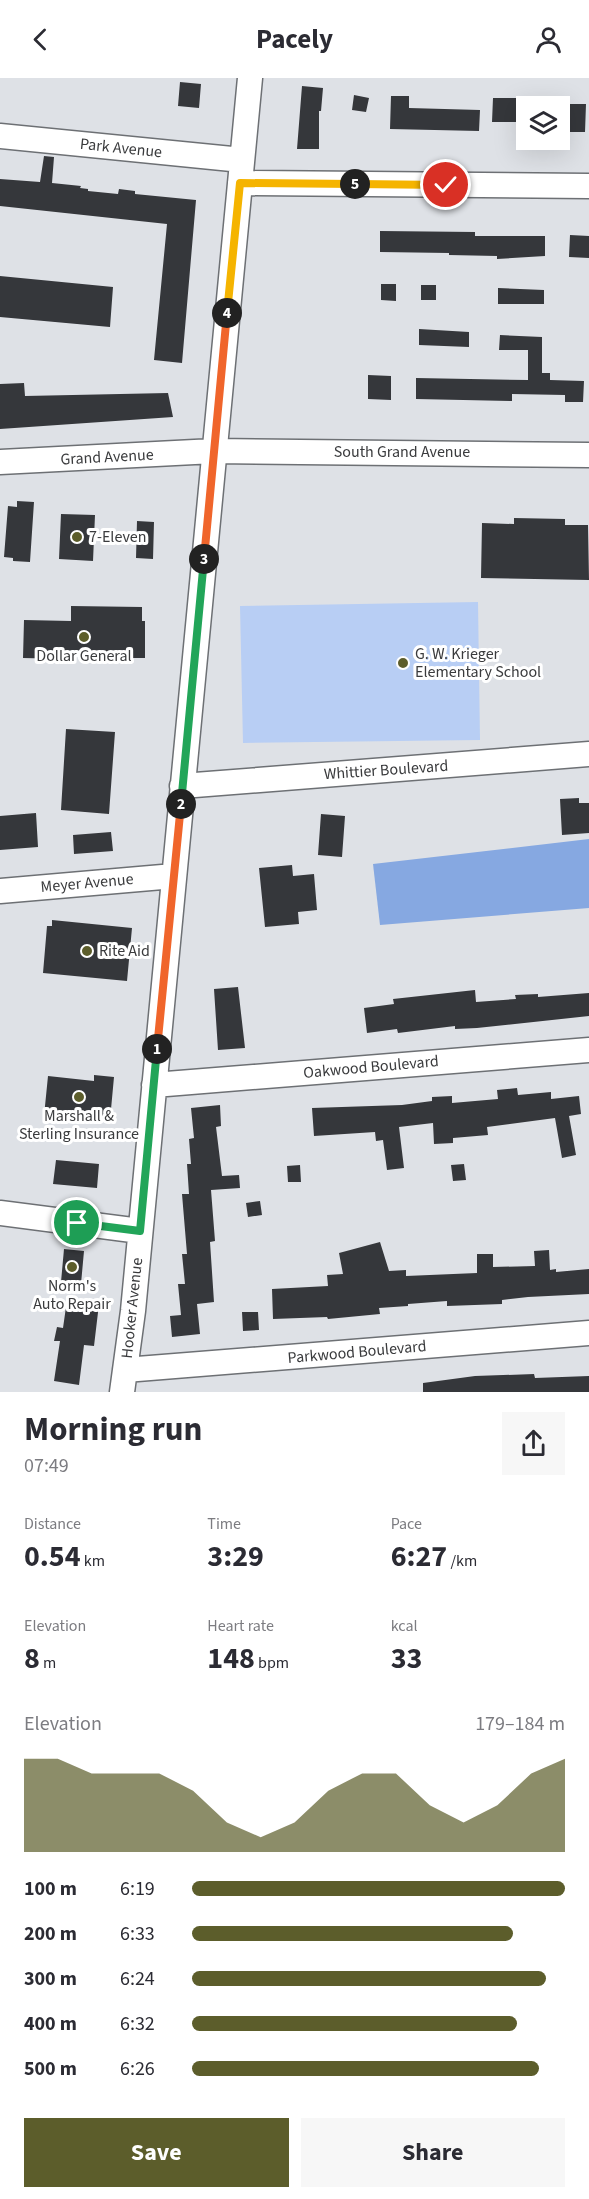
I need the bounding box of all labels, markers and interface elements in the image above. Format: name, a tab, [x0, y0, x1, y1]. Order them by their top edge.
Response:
text: Pacely	[256, 20, 333, 59]
icon: back	[24, 23, 57, 56]
icon: person	[532, 23, 565, 56]
map controls	[516, 96, 570, 150]
button: layers	[516, 96, 570, 150]
street label: Park Avenue	[79, 133, 163, 163]
pin	[420, 159, 471, 210]
icon: check	[429, 168, 462, 201]
pin: 5	[340, 169, 370, 199]
text: 5	[351, 173, 359, 195]
pin: 4	[212, 298, 242, 328]
text: 4	[223, 302, 231, 324]
street label: South Grand Avenue	[334, 441, 470, 463]
street label: Grand Avenue	[60, 444, 154, 470]
place label: 7-Eleven	[89, 526, 147, 548]
marker: 7-Eleven	[70, 530, 84, 544]
pin: 3	[189, 544, 219, 574]
text: 3	[200, 548, 208, 570]
marker: Dollar General	[77, 630, 91, 644]
place label: G. W. Krieger Elementary School	[415, 643, 541, 683]
place label: Dollar General	[36, 645, 132, 667]
marker: G. W. Krieger Elementary School	[396, 656, 410, 670]
street label: Whittier Boulevard	[323, 755, 449, 785]
pin: 2	[166, 789, 196, 819]
text: 2	[177, 793, 185, 815]
street label: Meyer Avenue	[40, 868, 134, 898]
place label: Rite Aid	[99, 940, 150, 962]
marker: Rite Aid	[80, 944, 94, 958]
pin: 1	[142, 1034, 172, 1064]
text: 1	[153, 1038, 161, 1060]
street label: Oakwood Boulevard	[302, 1050, 440, 1084]
marker: Marshall & Sterling Insurance	[72, 1090, 86, 1104]
place label: Marshall & Sterling Insurance	[19, 1105, 139, 1145]
pin	[51, 1197, 102, 1248]
icon: arrive	[60, 1206, 93, 1239]
street label: Hooker Avenue	[116, 1256, 148, 1360]
marker: Norm's Auto Repair	[65, 1260, 79, 1274]
place label: Norm's Auto Repair	[33, 1275, 111, 1315]
street label: Parkwood Boulevard	[287, 1335, 427, 1369]
text: Morning run	[24, 1406, 202, 1453]
button: share	[502, 1412, 565, 1475]
text: 07:49	[24, 1452, 69, 1480]
text: Distance	[24, 1513, 81, 1535]
text: Time	[207, 1513, 241, 1535]
text: Pace	[391, 1513, 422, 1535]
text: 0.54	[24, 1535, 81, 1578]
text: 3:29	[207, 1535, 264, 1578]
text: 6:27	[391, 1535, 447, 1578]
text: km	[81, 1550, 105, 1572]
text: /km	[447, 1550, 477, 1572]
text: Elevation	[24, 1615, 86, 1637]
text: Heart rate	[207, 1615, 274, 1637]
text: kcal	[391, 1615, 418, 1637]
text: 8	[24, 1637, 40, 1680]
text: 148	[207, 1637, 255, 1680]
text: 33	[391, 1637, 422, 1680]
text: m	[40, 1652, 56, 1674]
text: bpm	[255, 1652, 289, 1674]
text: Elevation	[24, 1710, 102, 1738]
text: 179–184 m	[475, 1710, 565, 1738]
text: 100 m	[24, 1875, 77, 1903]
text: 6:19	[120, 1875, 155, 1903]
text: 200 m	[24, 1920, 77, 1948]
text: 6:33	[120, 1920, 155, 1948]
text: 300 m	[24, 1965, 77, 1993]
text: 6:24	[120, 1965, 155, 1993]
text: 400 m	[24, 2010, 77, 2038]
text: 6:32	[120, 2010, 155, 2038]
text: 500 m	[24, 2055, 77, 2083]
text: 6:26	[120, 2055, 155, 2083]
button: Save	[24, 2118, 289, 2187]
button: Share	[301, 2118, 565, 2187]

